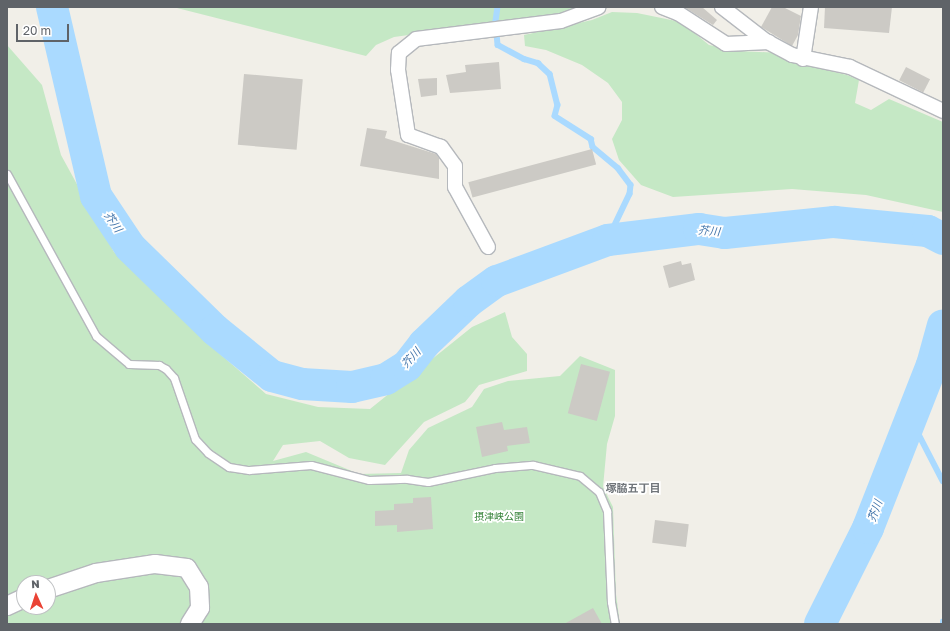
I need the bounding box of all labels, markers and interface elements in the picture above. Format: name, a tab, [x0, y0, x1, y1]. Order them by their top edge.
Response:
scale bar	[18, 16, 71, 42]
text: 20 m	[23, 23, 51, 38]
water label: 芥川	[101, 209, 125, 235]
water label: 芥川	[697, 223, 721, 239]
water label: 芥川	[399, 345, 423, 371]
district label: 塚脇五丁目	[606, 481, 660, 495]
water label: 芥川	[865, 498, 885, 524]
park label: 摂津峡公園	[474, 511, 524, 523]
north arrow	[16, 575, 56, 615]
text: N	[31, 577, 40, 590]

